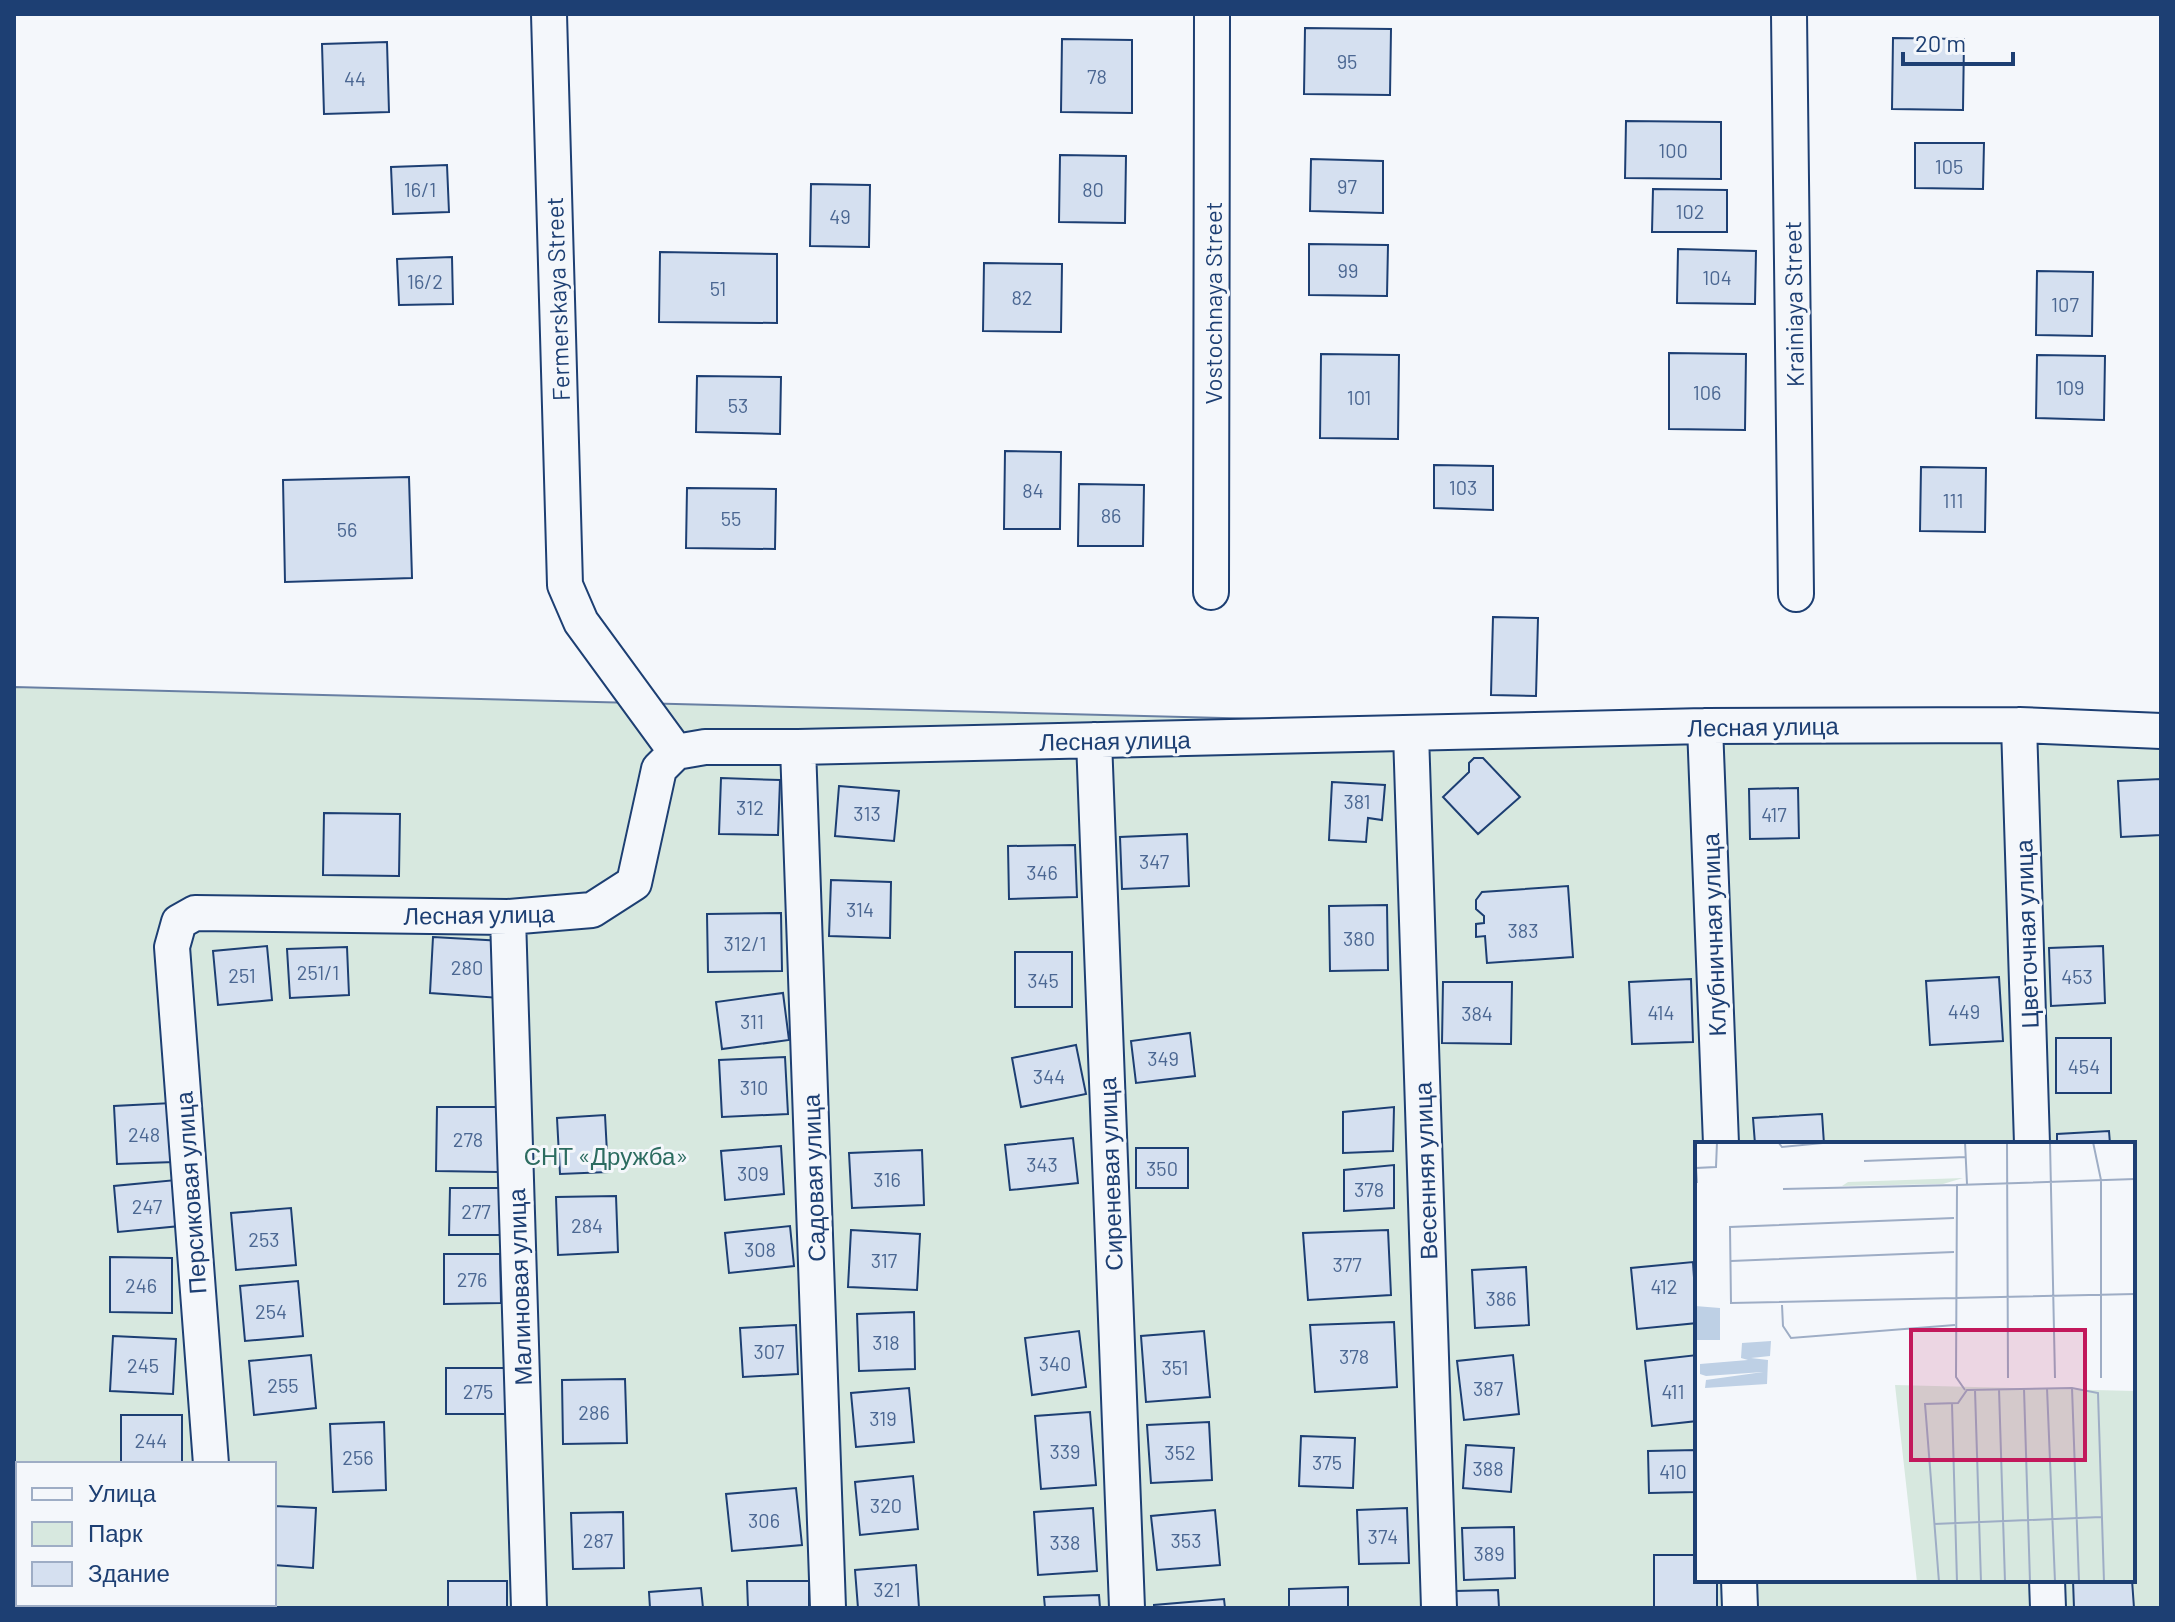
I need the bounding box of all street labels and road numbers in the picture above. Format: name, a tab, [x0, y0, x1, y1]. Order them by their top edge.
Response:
street label: Fermerskaya Street	[539, 196, 575, 402]
street label: Vostochnaya Street	[1198, 202, 1227, 404]
street label: Krainiaya Street	[1777, 221, 1809, 387]
street label: Лесная улица	[1687, 710, 1840, 742]
street label: Лесная улица	[1039, 724, 1192, 756]
street label: Клубничная улица	[1695, 832, 1731, 1037]
street label: Цветочная улица	[2008, 838, 2044, 1029]
street label: Лесная улица	[403, 898, 556, 930]
street label: Сиреневая улица	[1092, 1076, 1128, 1271]
street label: Весенняя улица	[1407, 1081, 1443, 1260]
street label: Персиковая улица	[168, 1090, 212, 1295]
street label: Садовая улица	[796, 1093, 830, 1262]
street label: Малиновая улица	[501, 1187, 537, 1386]

